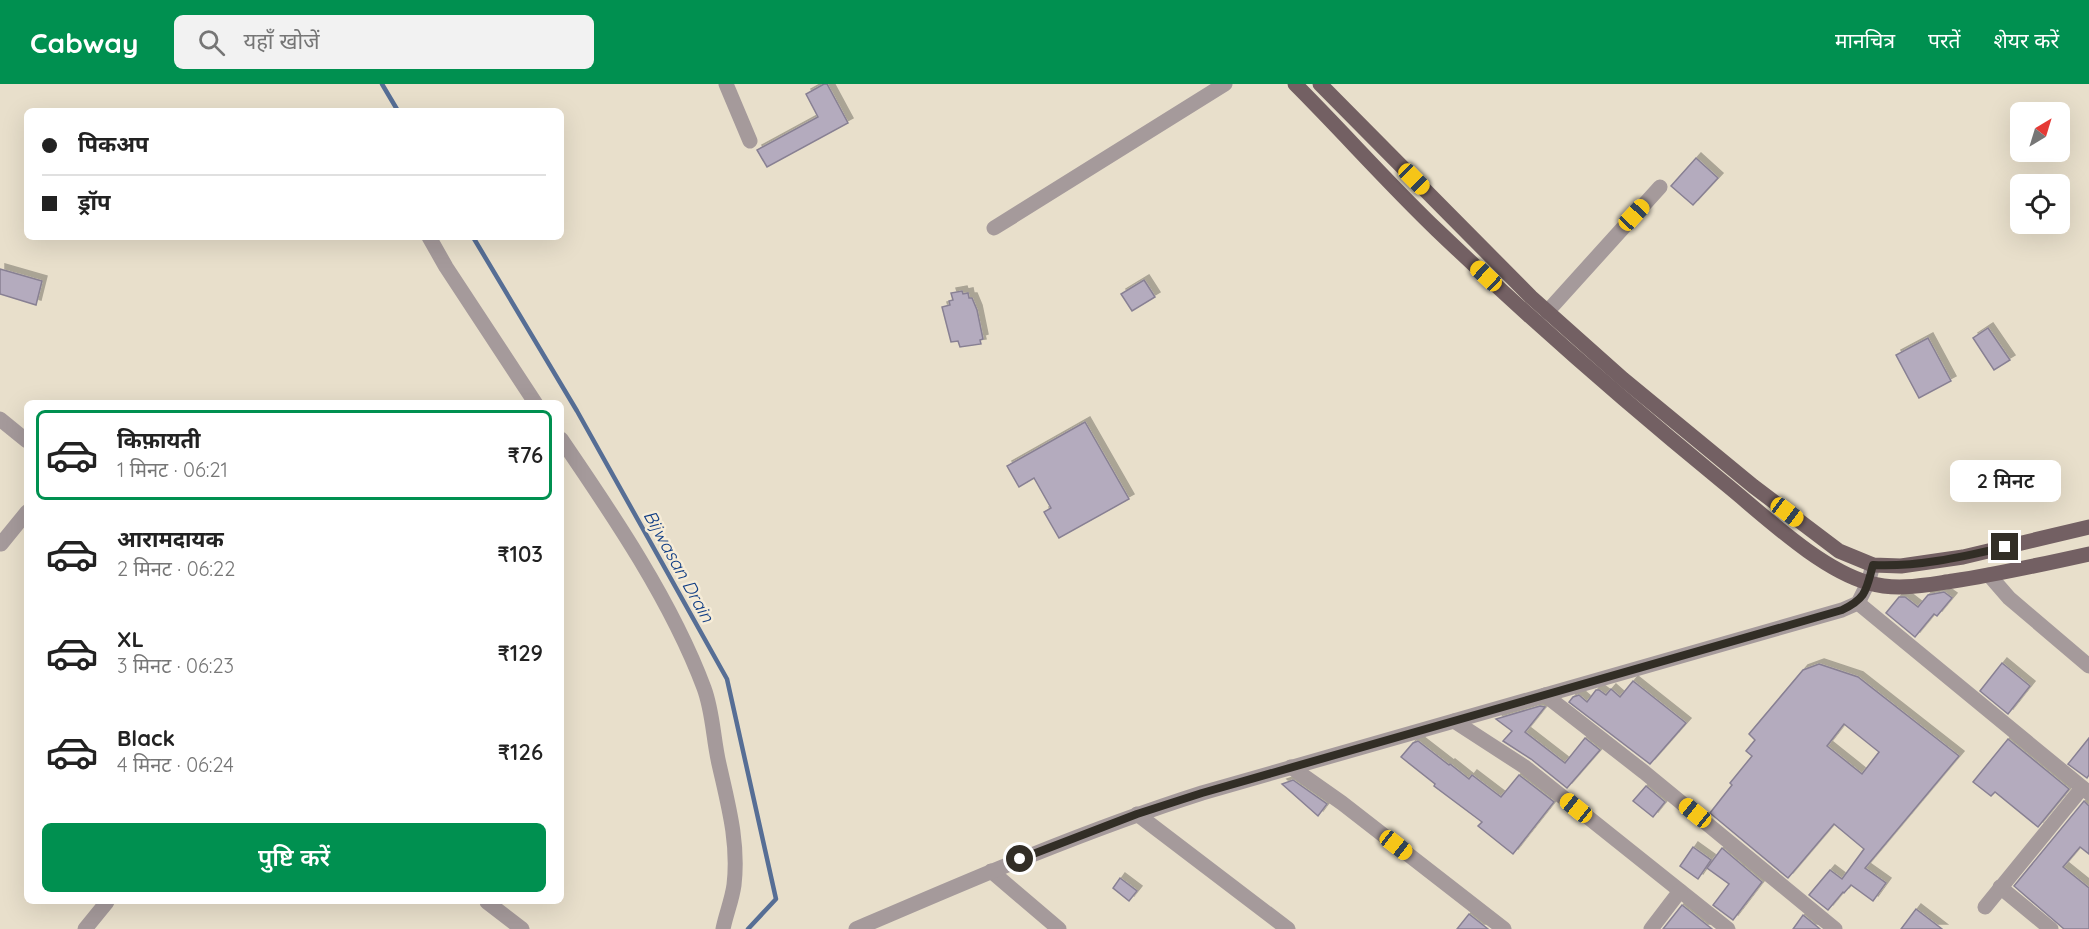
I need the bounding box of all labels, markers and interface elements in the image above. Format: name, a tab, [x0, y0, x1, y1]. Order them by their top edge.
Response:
search box	[174, 15, 594, 69]
text: Cabway	[30, 25, 138, 60]
icon: search	[195, 26, 228, 59]
text: यहाँ खोजें	[243, 27, 320, 55]
text: मानचित्र	[1835, 27, 1895, 53]
text: परतें	[1928, 27, 1961, 53]
text: शेयर करें	[1994, 27, 2059, 53]
north arrow	[2010, 102, 2070, 162]
map controls	[2010, 102, 2070, 234]
text: पिकअप	[78, 130, 149, 158]
car	[1395, 160, 1433, 198]
button: locate	[2010, 174, 2070, 234]
text: ड्रॉप	[78, 188, 111, 216]
car	[1615, 196, 1653, 234]
car	[1467, 257, 1505, 295]
text: किफ़ायती	[117, 426, 201, 454]
icon: car	[45, 428, 99, 482]
text: ₹76	[508, 441, 543, 469]
text: 1 मिनट · 06:21	[117, 457, 228, 482]
callout: 2 मिनट	[1950, 460, 2060, 502]
text: 2 मिनट	[1977, 468, 2034, 493]
car	[1767, 494, 1807, 530]
water label: Bijwasan Drain	[639, 506, 720, 627]
text: आरामदायक	[117, 525, 224, 553]
icon: car	[45, 527, 99, 581]
route end	[1991, 533, 2018, 560]
text: ₹103	[497, 540, 543, 568]
text: 2 मिनट · 06:22	[117, 556, 235, 581]
text: XL	[117, 625, 144, 653]
icon: car	[45, 626, 99, 680]
text: ₹129	[497, 639, 543, 667]
text: 3 मिनट · 06:23	[117, 653, 234, 678]
text: Black	[117, 724, 175, 752]
icon: car	[45, 725, 99, 779]
text: ₹126	[498, 738, 543, 766]
text: 4 मिनट · 06:24	[117, 752, 234, 777]
car	[1556, 790, 1596, 826]
car	[1675, 795, 1715, 831]
button: पुष्टि करें	[42, 823, 546, 892]
car	[1376, 827, 1416, 863]
route start	[1006, 845, 1033, 872]

